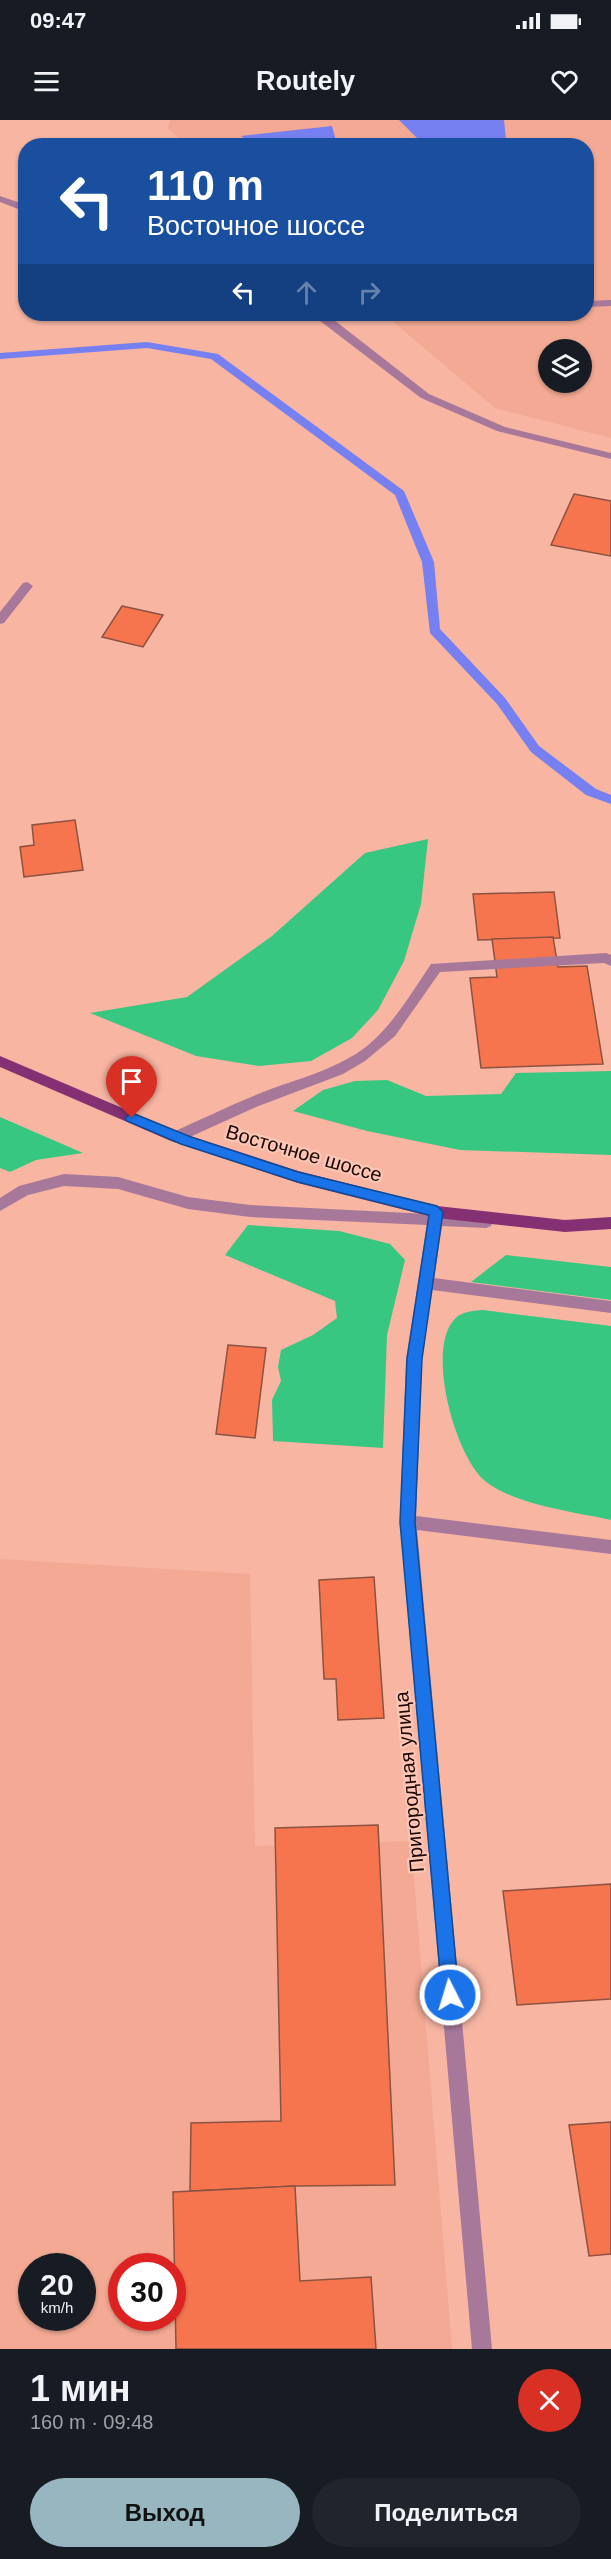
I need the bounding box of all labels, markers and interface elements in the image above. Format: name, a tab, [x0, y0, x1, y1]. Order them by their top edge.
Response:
text: 09:47	[30, 8, 86, 33]
icon: menu	[30, 65, 63, 98]
icon: heart	[548, 65, 581, 98]
text: Routely	[256, 66, 355, 96]
icon: left	[48, 162, 126, 240]
text: 110 m	[147, 162, 264, 209]
text: Восточное шоссе	[147, 211, 365, 241]
icon: left	[227, 276, 260, 309]
icon: ahead	[290, 276, 323, 309]
icon: right	[353, 276, 386, 309]
map controls	[538, 339, 592, 393]
button: layers	[538, 339, 592, 393]
pin	[106, 1056, 157, 1118]
icon: arrive	[115, 1065, 148, 1098]
street label: Восточное шоссе	[223, 1120, 385, 1186]
street label: Пригородная улица	[390, 1690, 428, 1873]
position arrow	[418, 1963, 482, 2027]
speed limit sign: 30	[108, 2253, 186, 2331]
text: 20	[40, 2268, 74, 2301]
text: km/h	[41, 2299, 73, 2316]
text: 1 мин	[30, 2368, 131, 2409]
button: close	[518, 2369, 581, 2432]
text: 160 m · 09:48	[30, 2411, 153, 2433]
button: Выход	[30, 2478, 300, 2547]
button: Поделиться	[312, 2478, 581, 2547]

